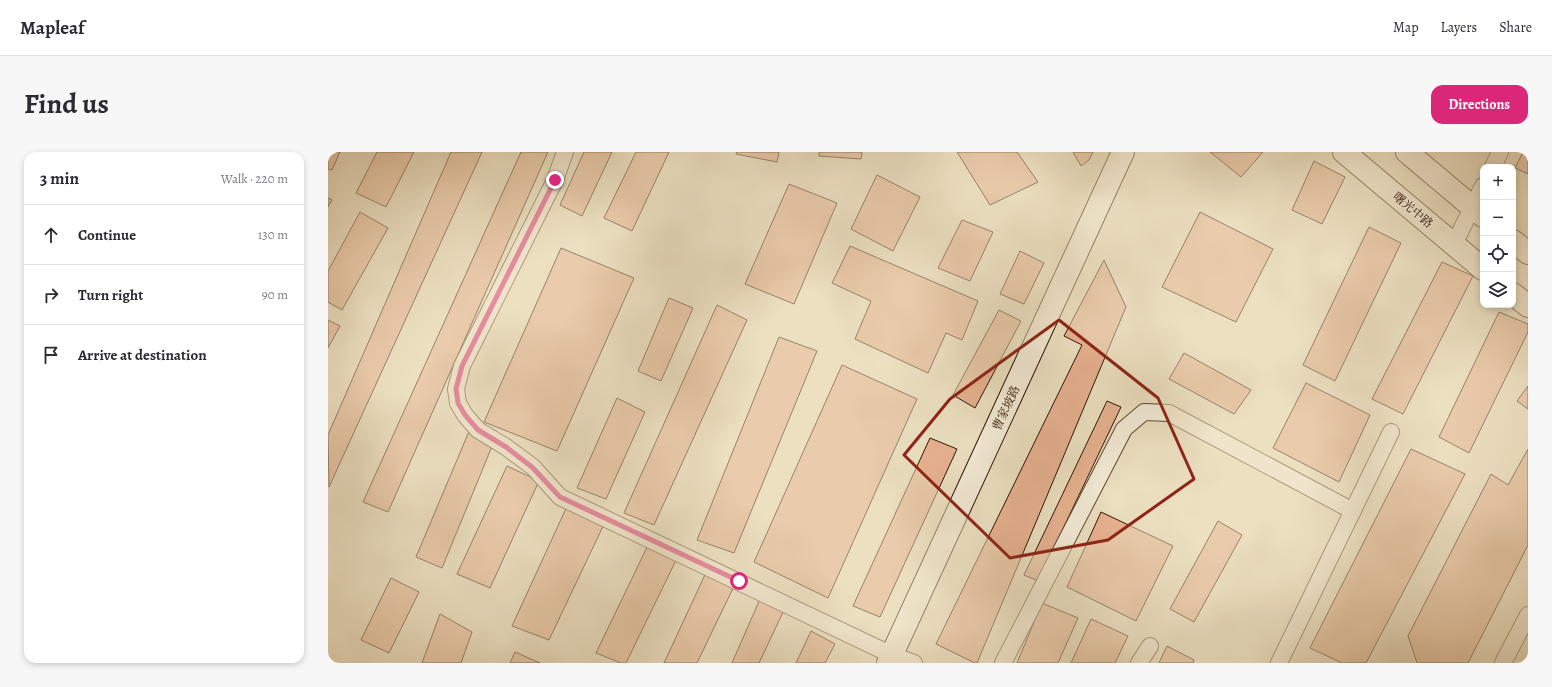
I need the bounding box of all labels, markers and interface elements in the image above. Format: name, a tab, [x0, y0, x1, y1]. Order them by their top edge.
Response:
text: Mapleaf	[20, 15, 85, 41]
text: Map	[1393, 18, 1419, 37]
text: Layers	[1441, 18, 1477, 37]
text: Share	[1499, 18, 1532, 37]
text: Find us	[24, 85, 109, 123]
button: Directions	[1431, 85, 1528, 124]
map controls	[1480, 164, 1516, 308]
button: +	[1480, 164, 1516, 200]
text: 3 min	[40, 167, 79, 190]
text: Walk · 220 m	[221, 170, 288, 187]
route end	[546, 171, 564, 189]
street label: 曙光中路	[1389, 188, 1437, 232]
button: −	[1480, 200, 1516, 236]
icon: ahead	[40, 224, 62, 246]
text: Continue	[78, 225, 136, 245]
text: 130 m	[258, 226, 288, 243]
button: locate	[1480, 236, 1516, 272]
button: layers	[1480, 272, 1516, 308]
icon: right	[40, 284, 62, 306]
text: Turn right	[78, 285, 143, 305]
text: 90 m	[262, 286, 288, 303]
icon: arrive	[40, 344, 62, 366]
text: Arrive at destination	[78, 345, 207, 365]
street label: 曹家坡路	[989, 383, 1023, 433]
route start	[730, 572, 748, 590]

